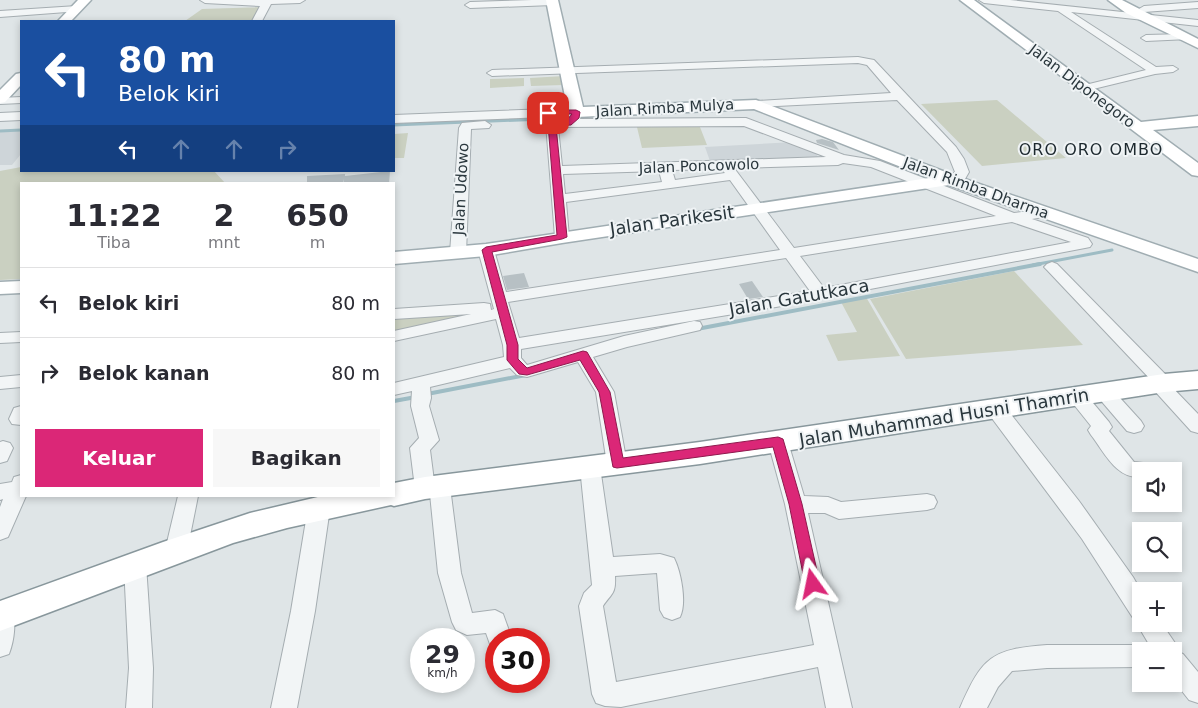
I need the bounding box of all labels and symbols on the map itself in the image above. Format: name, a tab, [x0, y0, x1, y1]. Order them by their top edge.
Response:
street label: Jalan Diponegoro	[1025, 40, 1139, 132]
pin	[527, 92, 569, 134]
street label: Jalan Rimba Mulya	[594, 95, 735, 121]
district label: ORO ORO OMBO	[1019, 140, 1163, 159]
street label: Jalan Udowo	[450, 142, 472, 237]
street label: Jalan Rimba Dharma	[900, 153, 1051, 223]
street label: Jalan Poncowolo	[637, 155, 760, 177]
street label: Jalan Parikesit	[608, 201, 735, 239]
street label: Jalan Gatutkaca	[726, 274, 871, 320]
street label: Jalan Muhammad Husni Thamrin	[796, 384, 1091, 450]
position arrow	[786, 557, 838, 609]
speed limit sign: 30	[485, 628, 550, 693]

